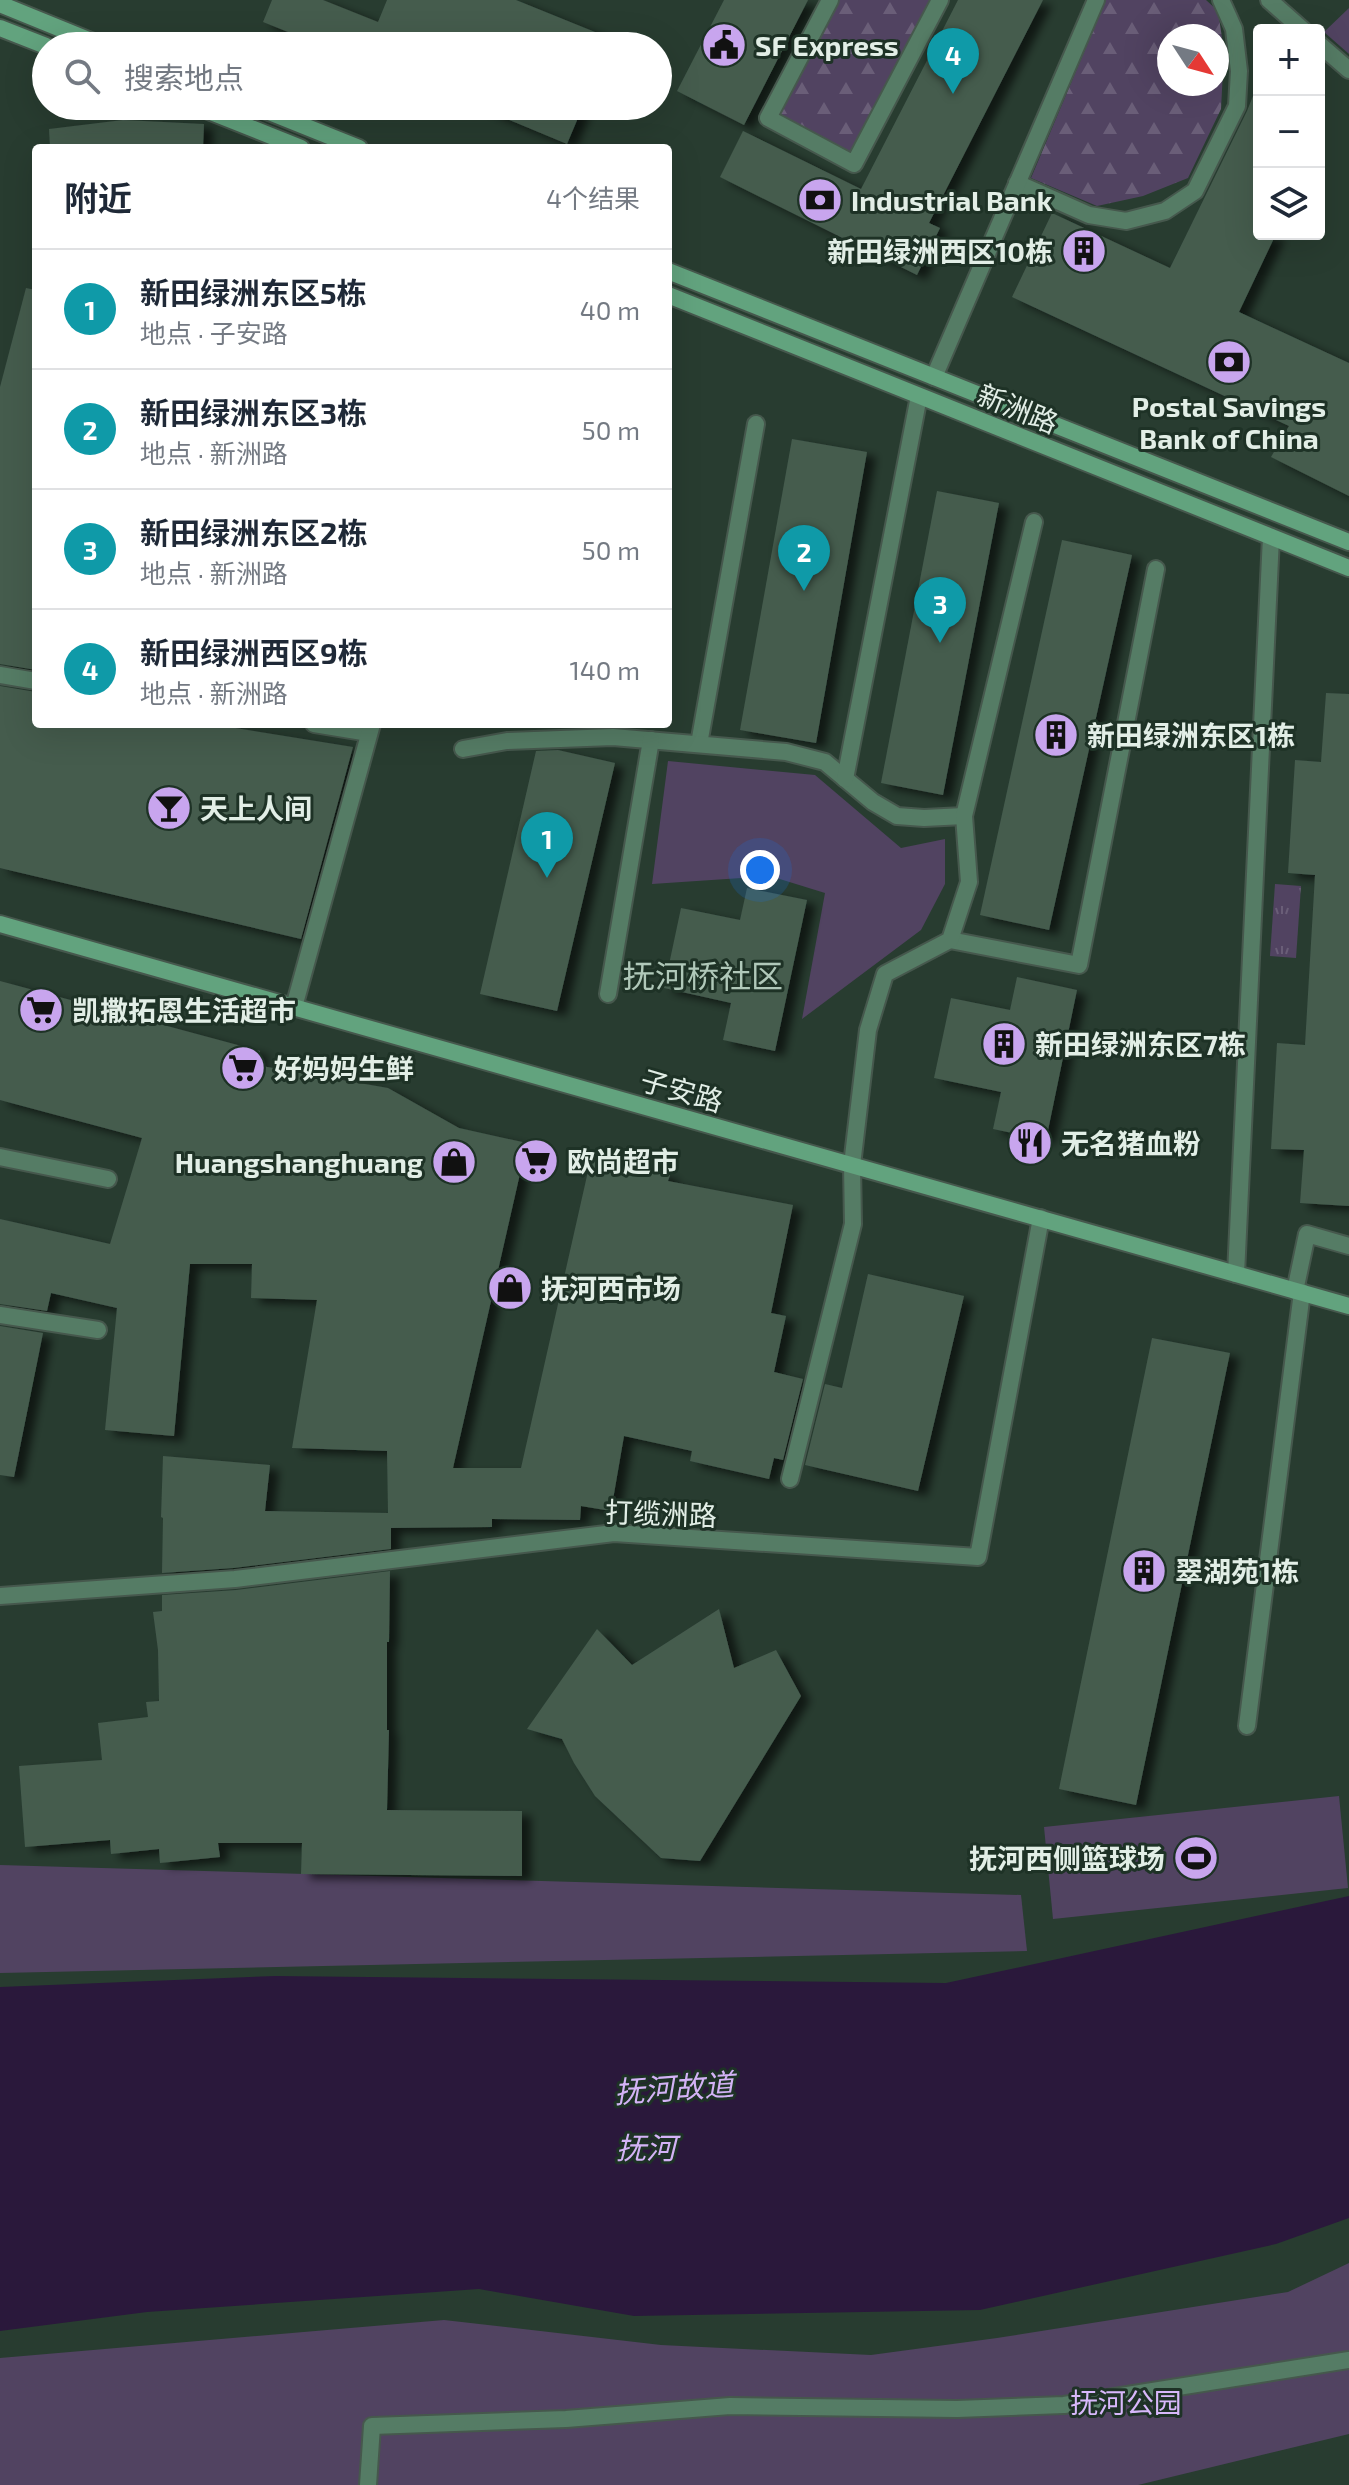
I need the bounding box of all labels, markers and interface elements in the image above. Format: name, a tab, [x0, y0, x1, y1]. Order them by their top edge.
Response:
public building icon: SF Express	[700, 21, 748, 69]
north arrow	[1157, 24, 1229, 96]
map controls	[1253, 24, 1325, 240]
button: +	[1253, 24, 1325, 96]
place label: SF Express	[755, 28, 899, 62]
pin: 4	[927, 28, 979, 94]
search box	[32, 32, 672, 120]
icon: search	[60, 54, 104, 98]
text: 搜索地点	[124, 59, 244, 95]
button: −	[1253, 96, 1325, 168]
button: layers	[1253, 168, 1325, 240]
bank icon: Industrial Bank	[796, 176, 844, 224]
text: 附近	[64, 177, 132, 218]
text: 4个结果	[546, 182, 640, 213]
place label: Industrial Bank	[851, 183, 1053, 217]
building icon: 新田绿洲西区10栋	[1060, 227, 1108, 275]
place label: 新田绿洲西区10栋	[827, 234, 1053, 268]
text: 新田绿洲东区5栋	[140, 274, 367, 310]
text: 1	[84, 294, 96, 325]
text: 40 m	[580, 294, 640, 325]
text: 地点 · 子安路	[140, 317, 288, 348]
bank icon: Postal Savings Bank of China	[1205, 338, 1253, 386]
street label: 新洲路	[973, 377, 1063, 439]
place label: Postal Savings Bank of China	[1132, 389, 1326, 455]
text: 新田绿洲东区3栋	[140, 394, 367, 430]
text: 2	[82, 414, 98, 445]
text: 50 m	[582, 414, 640, 445]
text: 地点 · 新洲路	[140, 437, 288, 468]
text: 新田绿洲东区2栋	[140, 514, 367, 550]
pin: 2	[778, 525, 830, 591]
text: 3	[83, 534, 97, 565]
text: 50 m	[582, 534, 640, 565]
text: 地点 · 新洲路	[140, 557, 288, 588]
pin: 3	[914, 577, 966, 643]
text: 新田绿洲西区9栋	[140, 634, 368, 670]
text: 4	[82, 654, 98, 685]
text: 140 m	[569, 654, 640, 685]
text: 地点 · 新洲路	[140, 677, 288, 708]
building icon: 新田绿洲东区1栋	[1032, 711, 1080, 759]
place label: 新田绿洲东区1栋	[1087, 718, 1295, 752]
bar icon: 天上人间	[145, 784, 193, 832]
place label: 天上人间	[200, 791, 312, 825]
pin: 1	[521, 812, 573, 878]
your location	[740, 850, 780, 890]
district label: 抚河桥社区	[623, 956, 783, 994]
supermarket icon: 凯撒拓恩生活超市	[17, 986, 65, 1034]
place label: 凯撒拓恩生活超市	[72, 993, 296, 1027]
building icon: 新田绿洲东区7栋	[980, 1020, 1028, 1068]
place label: 新田绿洲东区7栋	[1035, 1027, 1246, 1061]
supermarket icon: 好妈妈生鲜	[219, 1044, 267, 1092]
place label: 好妈妈生鲜	[274, 1051, 414, 1085]
street label: 子安路	[637, 1062, 727, 1118]
restaurant icon: 无名猪血粉	[1006, 1119, 1054, 1167]
place label: 无名猪血粉	[1061, 1126, 1201, 1160]
supermarket icon: 欧尚超市	[512, 1137, 560, 1185]
shop icon: Huangshanghuang	[430, 1138, 478, 1186]
place label: 欧尚超市	[567, 1144, 679, 1178]
place label: Huangshanghuang	[175, 1145, 423, 1179]
shop icon: 抚河西市场	[486, 1264, 534, 1312]
place label: 抚河西市场	[541, 1271, 681, 1305]
street label: 打缆洲路	[604, 1494, 718, 1532]
building icon: 翠湖苑1栋	[1120, 1547, 1168, 1595]
place label: 翠湖苑1栋	[1175, 1554, 1299, 1588]
sports icon: 抚河西侧篮球场	[1172, 1834, 1220, 1882]
place label: 抚河西侧篮球场	[969, 1841, 1165, 1875]
water label: 抚河故道	[613, 2065, 739, 2109]
water label: 抚河	[616, 2129, 681, 2165]
park label: 抚河公园	[1070, 2385, 1182, 2419]

